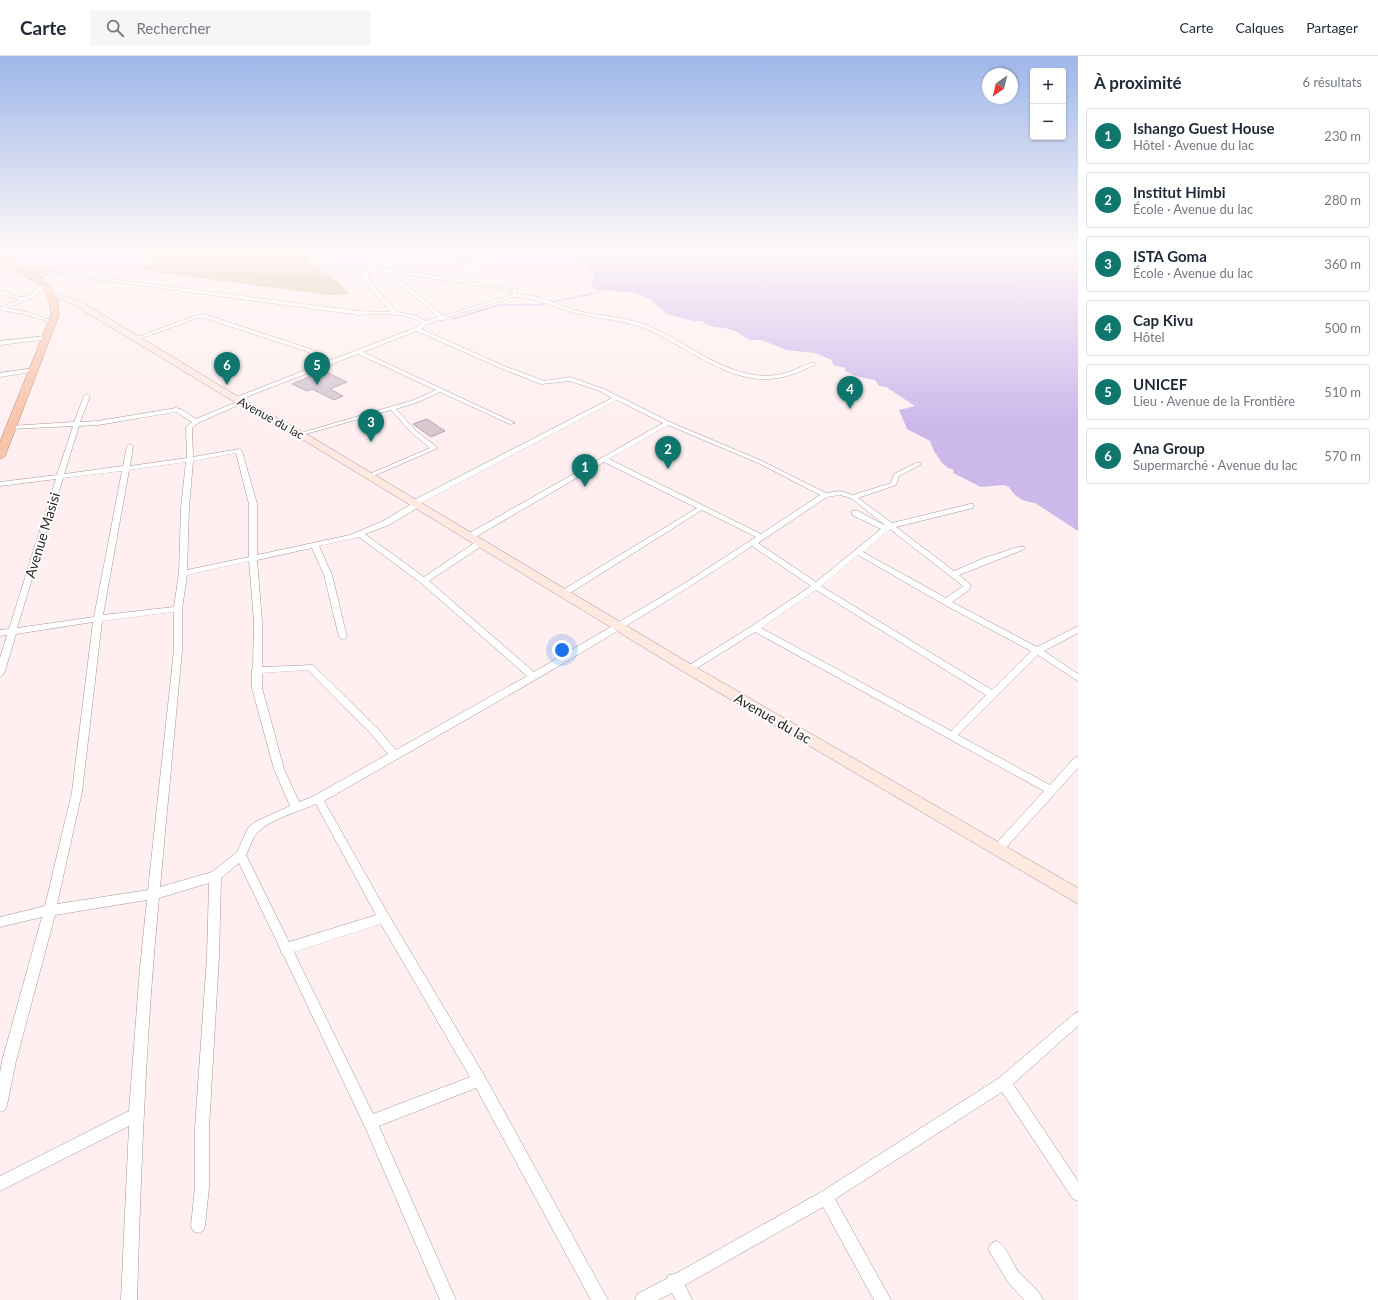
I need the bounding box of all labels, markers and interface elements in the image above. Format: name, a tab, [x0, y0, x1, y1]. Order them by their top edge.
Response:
search box	[90, 10, 370, 46]
text: Carte	[20, 16, 66, 39]
icon: search	[104, 17, 126, 39]
text: Rechercher	[136, 19, 211, 37]
text: Carte	[1180, 19, 1213, 36]
text: Calques	[1235, 19, 1284, 36]
text: Partager	[1306, 19, 1358, 36]
north arrow	[982, 68, 1018, 104]
map controls	[1030, 68, 1066, 140]
button: +	[1030, 68, 1066, 104]
text: À proximité	[1094, 72, 1182, 93]
text: 6 résultats	[1303, 74, 1362, 90]
button: −	[1030, 104, 1066, 140]
text: Ishango Guest House	[1133, 119, 1275, 137]
text: 1	[1104, 128, 1112, 144]
text: 230 m	[1324, 128, 1361, 144]
text: Hôtel · Avenue du lac	[1133, 137, 1254, 153]
text: Institut Himbi	[1133, 183, 1225, 201]
text: 2	[1104, 192, 1112, 208]
text: 280 m	[1324, 192, 1361, 208]
text: École · Avenue du lac	[1133, 201, 1253, 217]
text: ISTA Goma	[1133, 247, 1207, 265]
text: 3	[1104, 256, 1112, 272]
text: 360 m	[1324, 256, 1361, 272]
text: École · Avenue du lac	[1133, 265, 1253, 281]
text: Cap Kivu	[1133, 311, 1193, 329]
text: 4	[1104, 320, 1112, 336]
text: 500 m	[1324, 320, 1361, 336]
text: Hôtel	[1133, 329, 1165, 345]
pin: 6	[214, 352, 240, 385]
pin: 5	[304, 352, 330, 385]
text: UNICEF	[1133, 375, 1187, 393]
pin: 4	[837, 376, 863, 409]
text: 5	[1104, 384, 1112, 400]
text: 510 m	[1324, 384, 1361, 400]
text: Lieu · Avenue de la Frontière	[1133, 393, 1295, 409]
street label: Avenue du lac	[235, 394, 307, 443]
pin: 3	[358, 409, 384, 442]
pin: 2	[655, 436, 681, 469]
text: Ana Group	[1133, 439, 1205, 457]
text: 6	[1104, 448, 1112, 464]
text: 570 m	[1324, 448, 1361, 464]
pin: 1	[572, 454, 598, 487]
text: Supermarché · Avenue du lac	[1133, 457, 1298, 473]
street label: Avenue Masisi	[21, 490, 63, 580]
your location	[552, 640, 572, 660]
street label: Avenue du lac	[731, 689, 815, 747]

